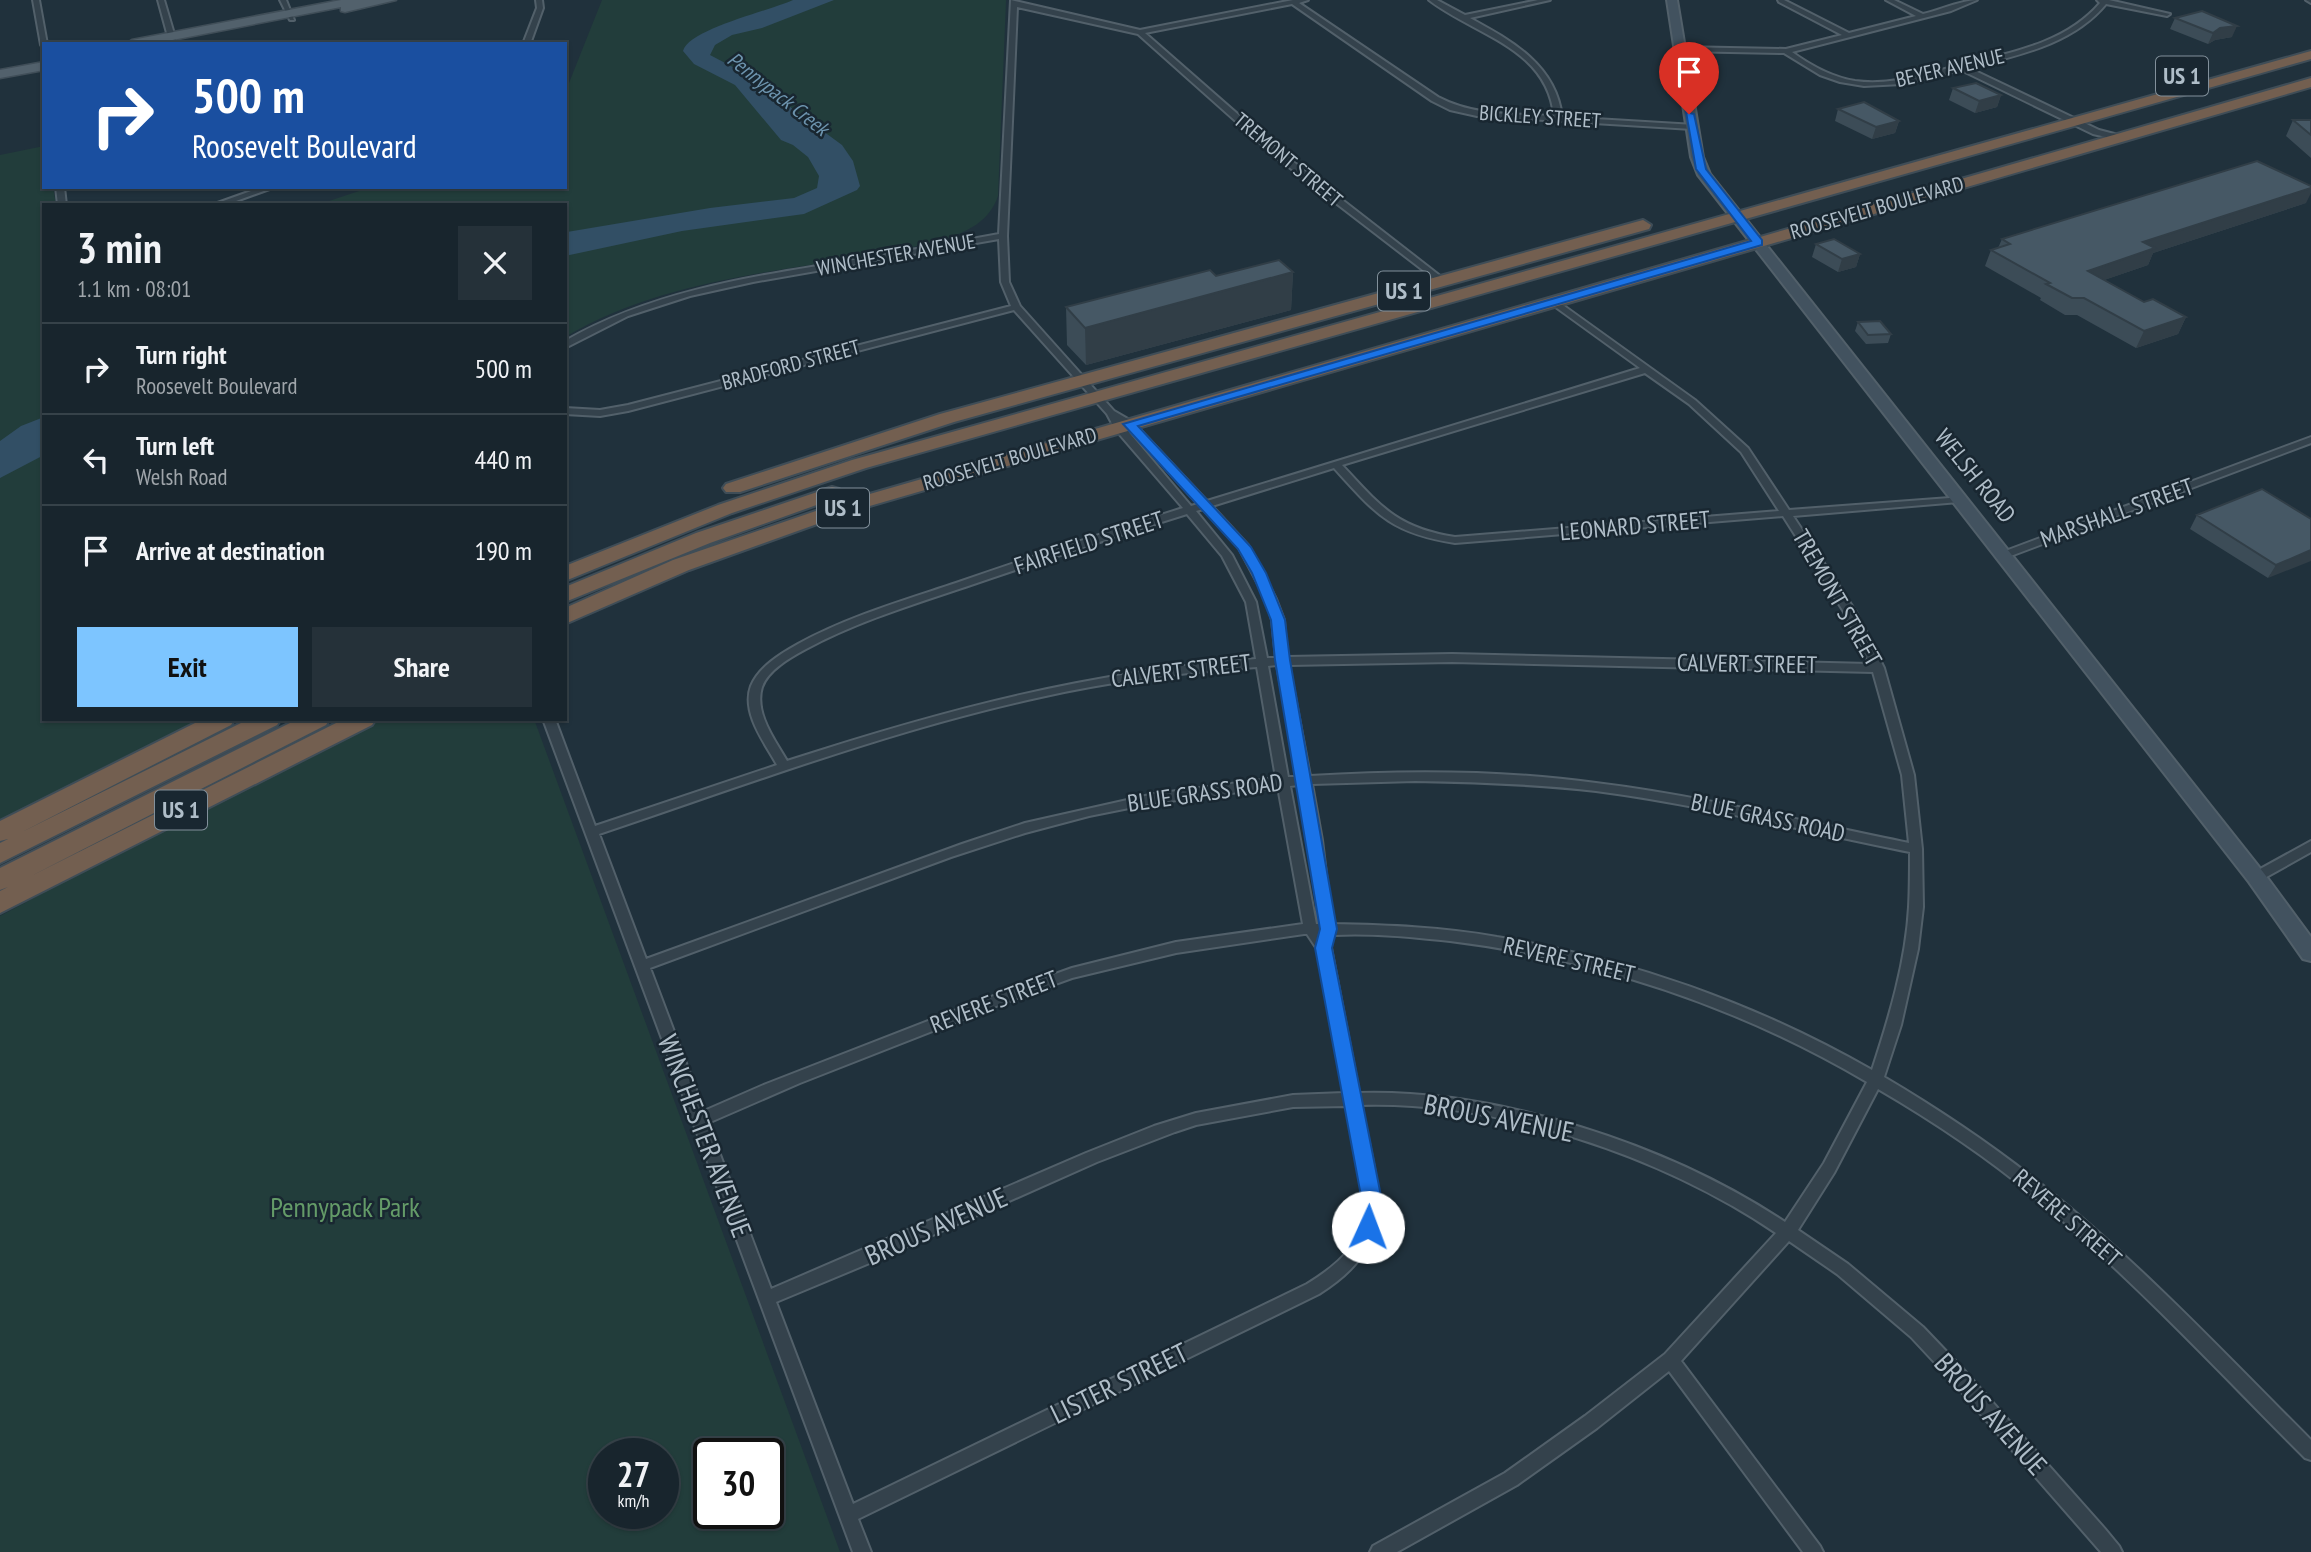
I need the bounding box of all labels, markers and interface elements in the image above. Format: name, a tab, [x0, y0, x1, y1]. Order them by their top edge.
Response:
pin	[1659, 42, 1719, 114]
street label: BEYER AVENUE	[1893, 42, 2007, 93]
water label: Pennypack Creek	[722, 46, 837, 143]
icon: arrive	[1670, 53, 1708, 91]
road number: US 1	[2156, 57, 2208, 96]
text: 500 m	[192, 63, 305, 127]
icon: right	[77, 70, 168, 161]
street label: BICKLEY STREET	[1478, 99, 1602, 134]
street label: TREMONT STREET	[1228, 106, 1349, 213]
text: Roosevelt Boulevard	[192, 125, 417, 167]
street label: ROOSEVELT BOULEVARD	[1787, 170, 1967, 245]
text: 3 min	[77, 220, 162, 275]
button: close	[458, 226, 532, 300]
street label: WINCHESTER AVENUE	[814, 227, 977, 282]
road number: US 1	[1378, 272, 1430, 310]
text: 1.1 km · 08:01	[77, 274, 191, 303]
street label: BRADFORD STREET	[719, 333, 864, 396]
text: Turn right	[136, 338, 227, 371]
icon: right	[77, 350, 115, 388]
text: 500 m	[474, 352, 532, 385]
text: Roosevelt Boulevard	[136, 371, 297, 400]
street label: ROOSEVELT BOULEVARD	[920, 421, 1100, 496]
street label: WELSH ROAD	[1928, 422, 2023, 529]
text: Turn left	[136, 429, 214, 462]
icon: left	[77, 441, 115, 479]
text: 440 m	[474, 443, 532, 476]
text: Welsh Road	[136, 462, 228, 491]
street label: MARSHALL STREET	[2036, 470, 2198, 555]
road number: US 1	[817, 488, 869, 528]
street label: LEONARD STREET	[1559, 503, 1712, 548]
street label: FAIRFIELD STREET	[1010, 504, 1168, 581]
street label: TREMONT STREET	[1786, 524, 1889, 672]
icon: arrive	[77, 532, 115, 570]
text: Arrive at destination	[136, 534, 325, 567]
text: 190 m	[474, 534, 532, 567]
button: Exit	[77, 627, 298, 707]
button: Share	[312, 627, 532, 707]
street label: CALVERT STREET	[1109, 647, 1253, 694]
street label: CALVERT STREET	[1677, 647, 1818, 680]
street label: BLUE GRASS ROAD	[1125, 766, 1285, 819]
street label: BLUE GRASS ROAD	[1688, 786, 1848, 849]
road number: US 1	[155, 790, 207, 830]
street label: REVERE STREET	[1500, 929, 1638, 990]
street label: REVERE STREET	[926, 963, 1062, 1040]
street label: WINCHESTER AVENUE	[650, 1029, 761, 1242]
street label: BROUS AVENUE	[1421, 1085, 1577, 1150]
street label: REVERE STREET	[2007, 1162, 2128, 1273]
street label: BROUS AVENUE	[859, 1178, 1013, 1273]
park label: Pennypack Park	[270, 1188, 420, 1225]
position arrow	[1331, 1190, 1405, 1264]
street label: LISTER STREET	[1044, 1333, 1194, 1432]
street label: BROUS AVENUE	[1927, 1345, 2056, 1482]
speed limit sign: 30	[693, 1438, 784, 1529]
text: 27	[617, 1451, 650, 1497]
text: km/h	[618, 1489, 649, 1512]

